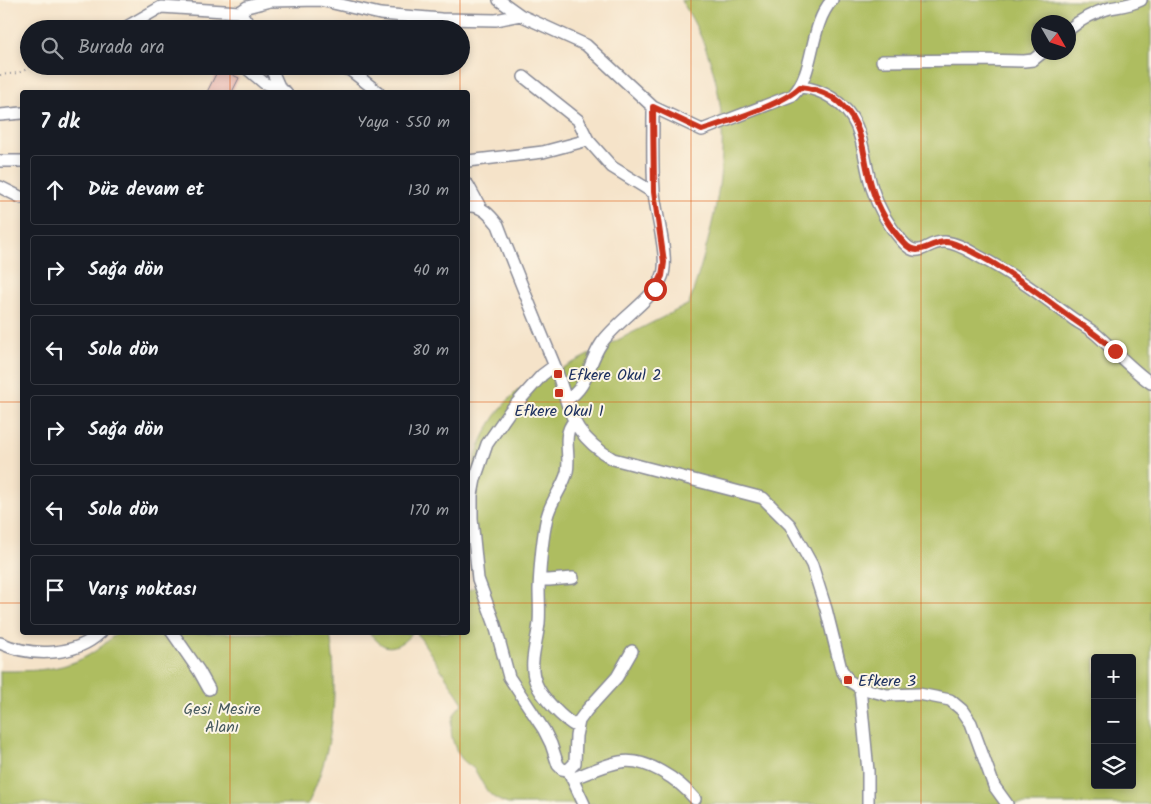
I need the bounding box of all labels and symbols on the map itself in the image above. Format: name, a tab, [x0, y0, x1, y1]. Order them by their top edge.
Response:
north arrow	[1031, 15, 1076, 60]
route start	[644, 278, 667, 301]
route end	[1104, 340, 1127, 363]
place label: Efkere Okul 2	[568, 363, 662, 388]
marker: Efkere Okul 2	[552, 368, 564, 380]
marker: Efkere Okul 1	[553, 387, 565, 399]
place label: Efkere Okul 1	[514, 399, 604, 424]
place label: Efkere 3	[858, 669, 916, 694]
marker: Efkere 3	[842, 674, 854, 686]
park label: Gesi Mesire Alanı	[184, 697, 260, 740]

